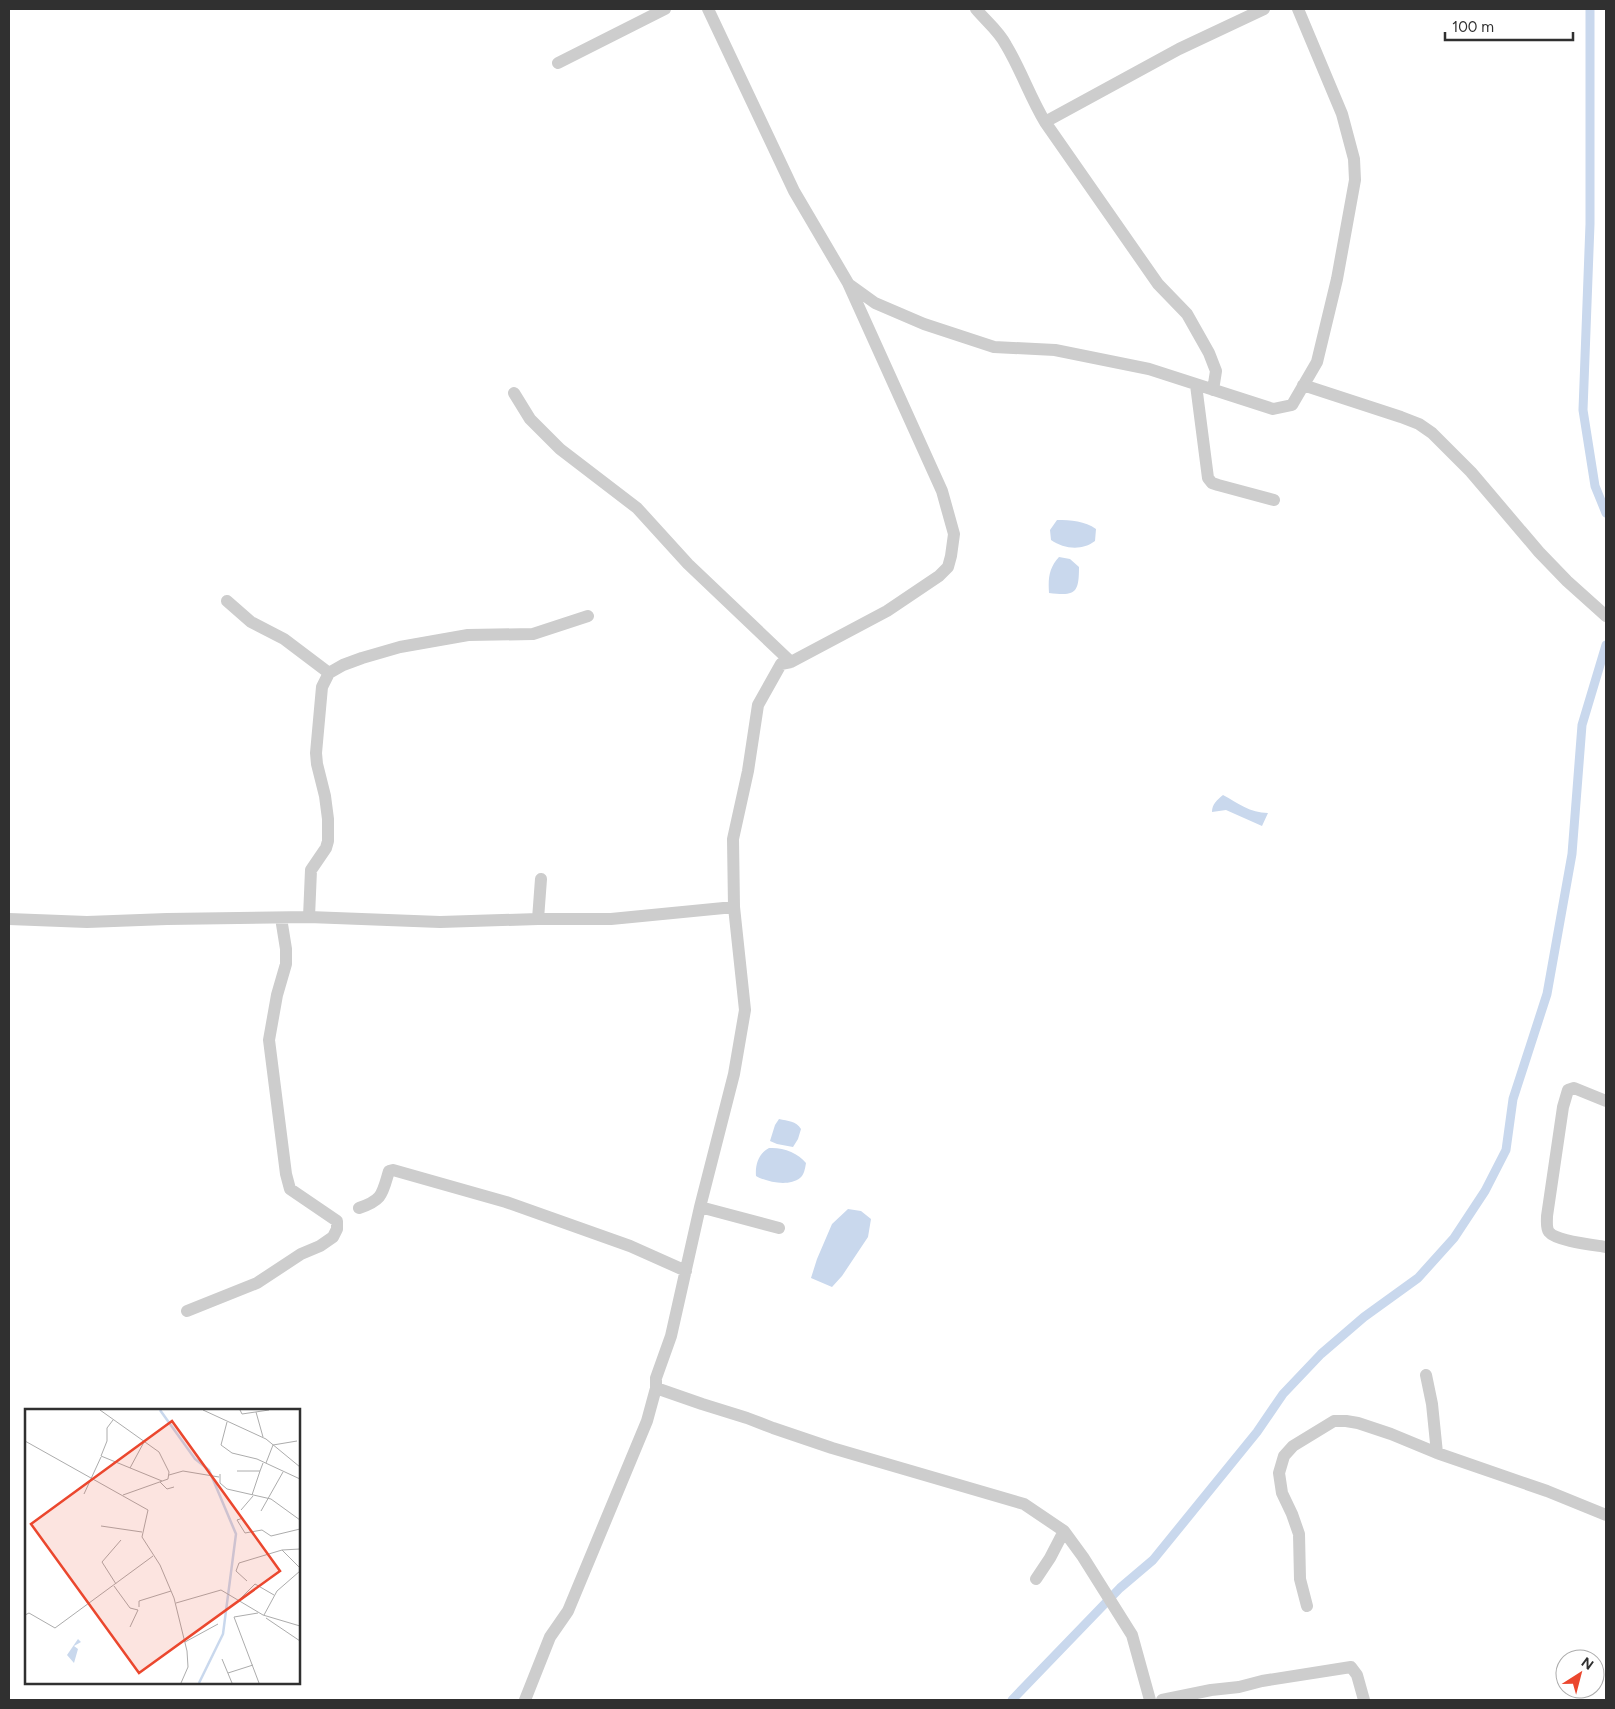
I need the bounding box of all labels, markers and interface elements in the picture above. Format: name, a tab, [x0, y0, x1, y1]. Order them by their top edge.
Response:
scale bar	[1445, 10, 1572, 42]
text: 100 m	[1452, 18, 1494, 36]
inset map	[25, 1409, 300, 1684]
north arrow	[1555, 1649, 1605, 1699]
text: N	[1578, 1654, 1597, 1674]

